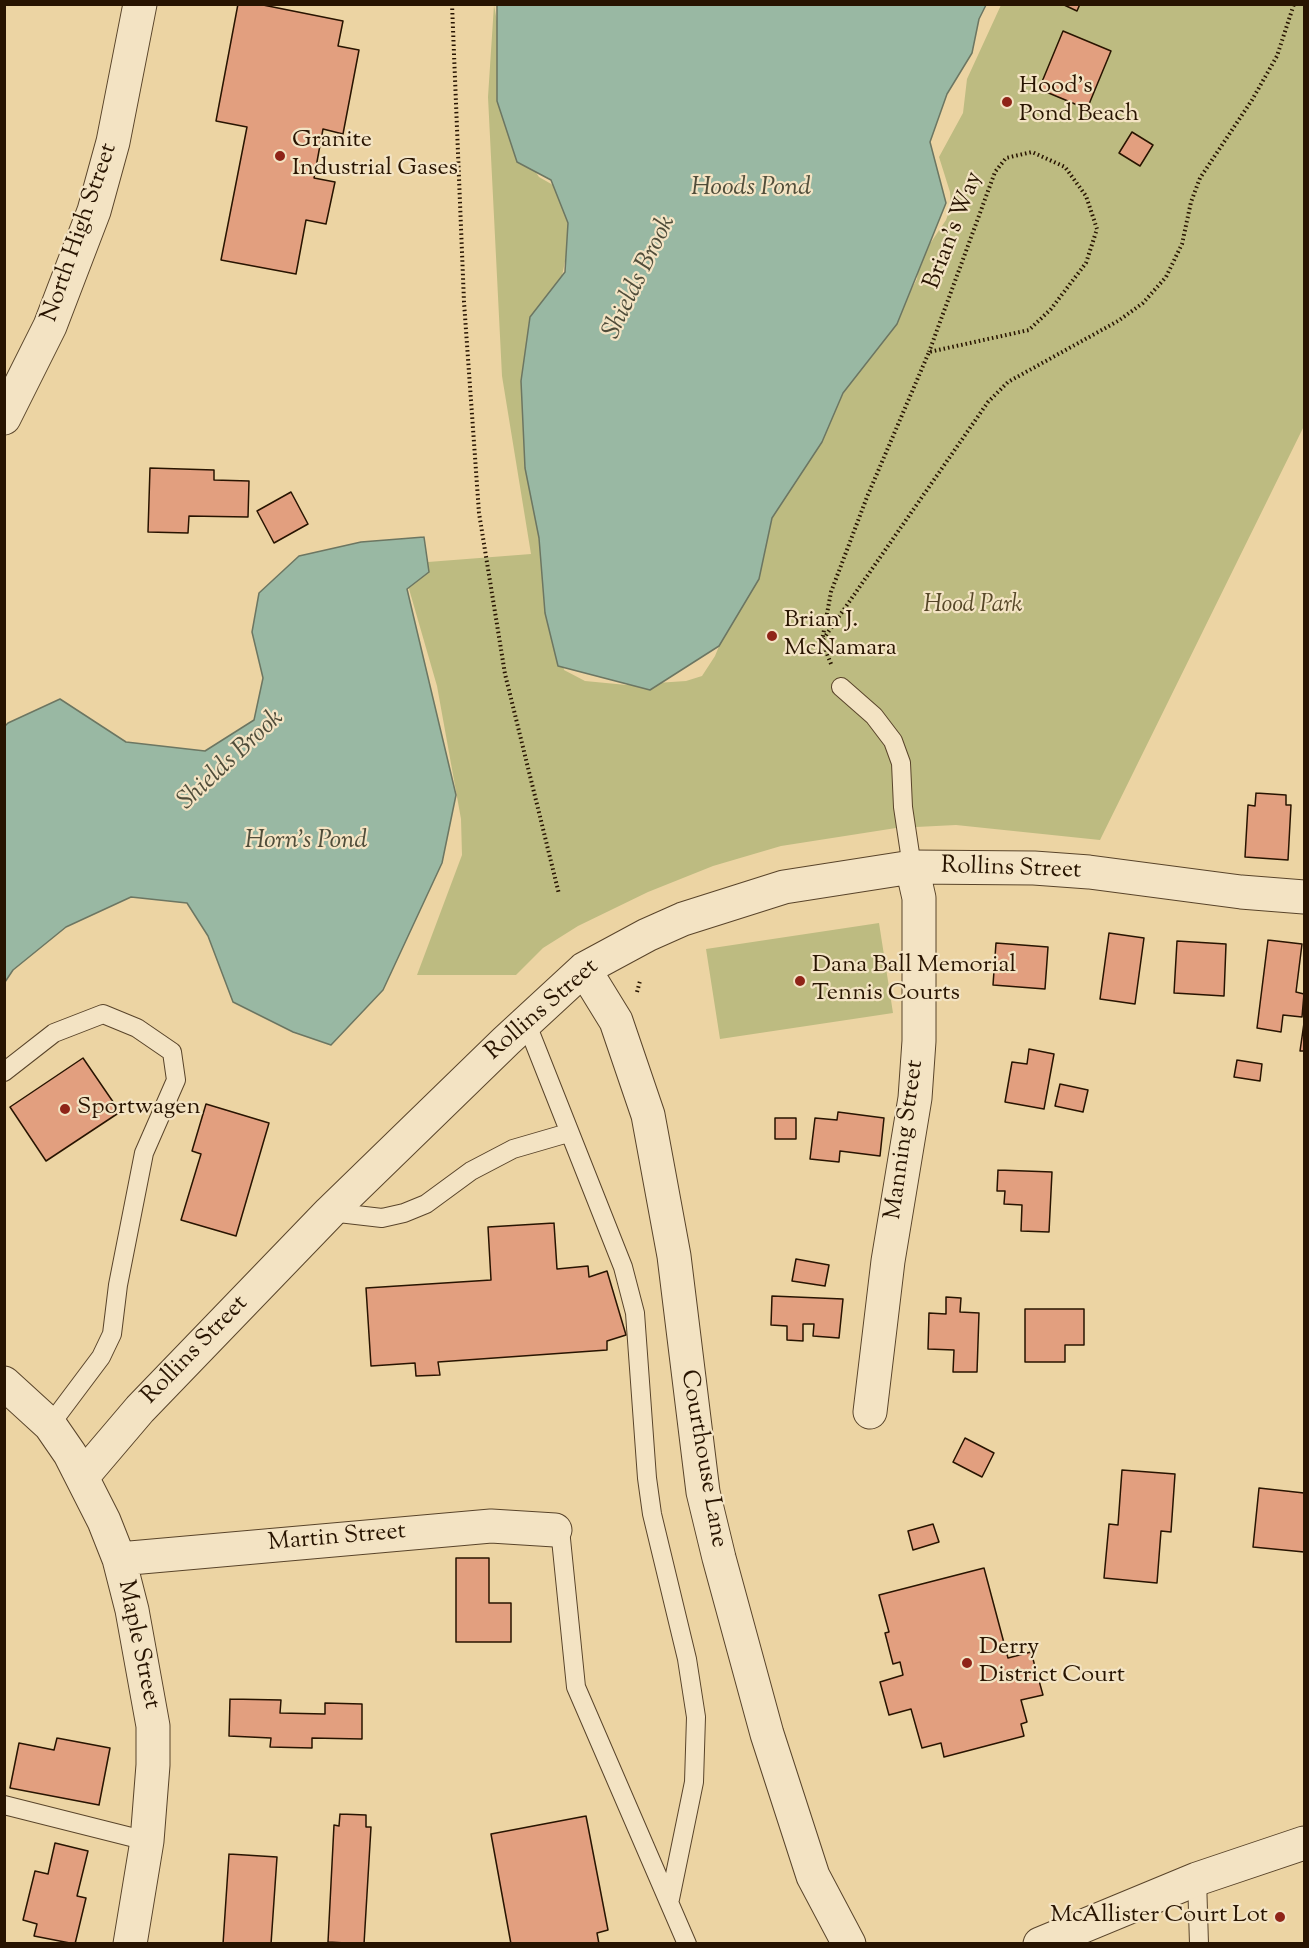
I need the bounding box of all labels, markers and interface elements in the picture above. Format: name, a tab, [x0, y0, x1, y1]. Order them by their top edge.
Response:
place label: Hood's Pond Beach	[1019, 74, 1139, 130]
marker: Hood's Pond Beach	[1000, 95, 1014, 109]
place label: Granite Industrial Gases	[292, 128, 458, 184]
street label: North High Street	[37, 140, 125, 326]
marker: Granite Industrial Gases	[273, 149, 287, 163]
street label: Brian's Way	[919, 168, 991, 294]
water label: Hoods Pond	[691, 174, 811, 206]
water label: Shields Brook	[598, 211, 684, 345]
park label: Hood Park	[924, 593, 1022, 621]
place label: Brian J. McNamara	[784, 608, 897, 664]
marker: Brian J. McNamara	[765, 629, 779, 643]
water label: Shields Brook	[173, 704, 291, 818]
water label: Horn's Pond	[245, 827, 367, 859]
street label: Rollins Street	[940, 853, 1082, 887]
place label: Dana Ball Memorial Tennis Courts	[812, 953, 1016, 1009]
street label: Rollins Street	[481, 954, 605, 1068]
marker: Dana Ball Memorial Tennis Courts	[793, 974, 807, 988]
street label: Manning Street	[881, 1058, 931, 1222]
place label: Sportwagen	[77, 1095, 201, 1123]
marker: Sportwagen	[58, 1102, 72, 1116]
street label: Rollins Street	[137, 1290, 255, 1412]
street label: Courthouse Lane	[672, 1368, 732, 1550]
street label: Martin Street	[267, 1519, 407, 1559]
street label: Maple Street	[109, 1578, 165, 1712]
place label: Derry District Court	[979, 1635, 1125, 1691]
marker: Derry District Court	[960, 1656, 974, 1670]
place label: McAllister Court Lot	[1050, 1903, 1268, 1931]
marker: McAllister Court Lot	[1273, 1910, 1287, 1924]

